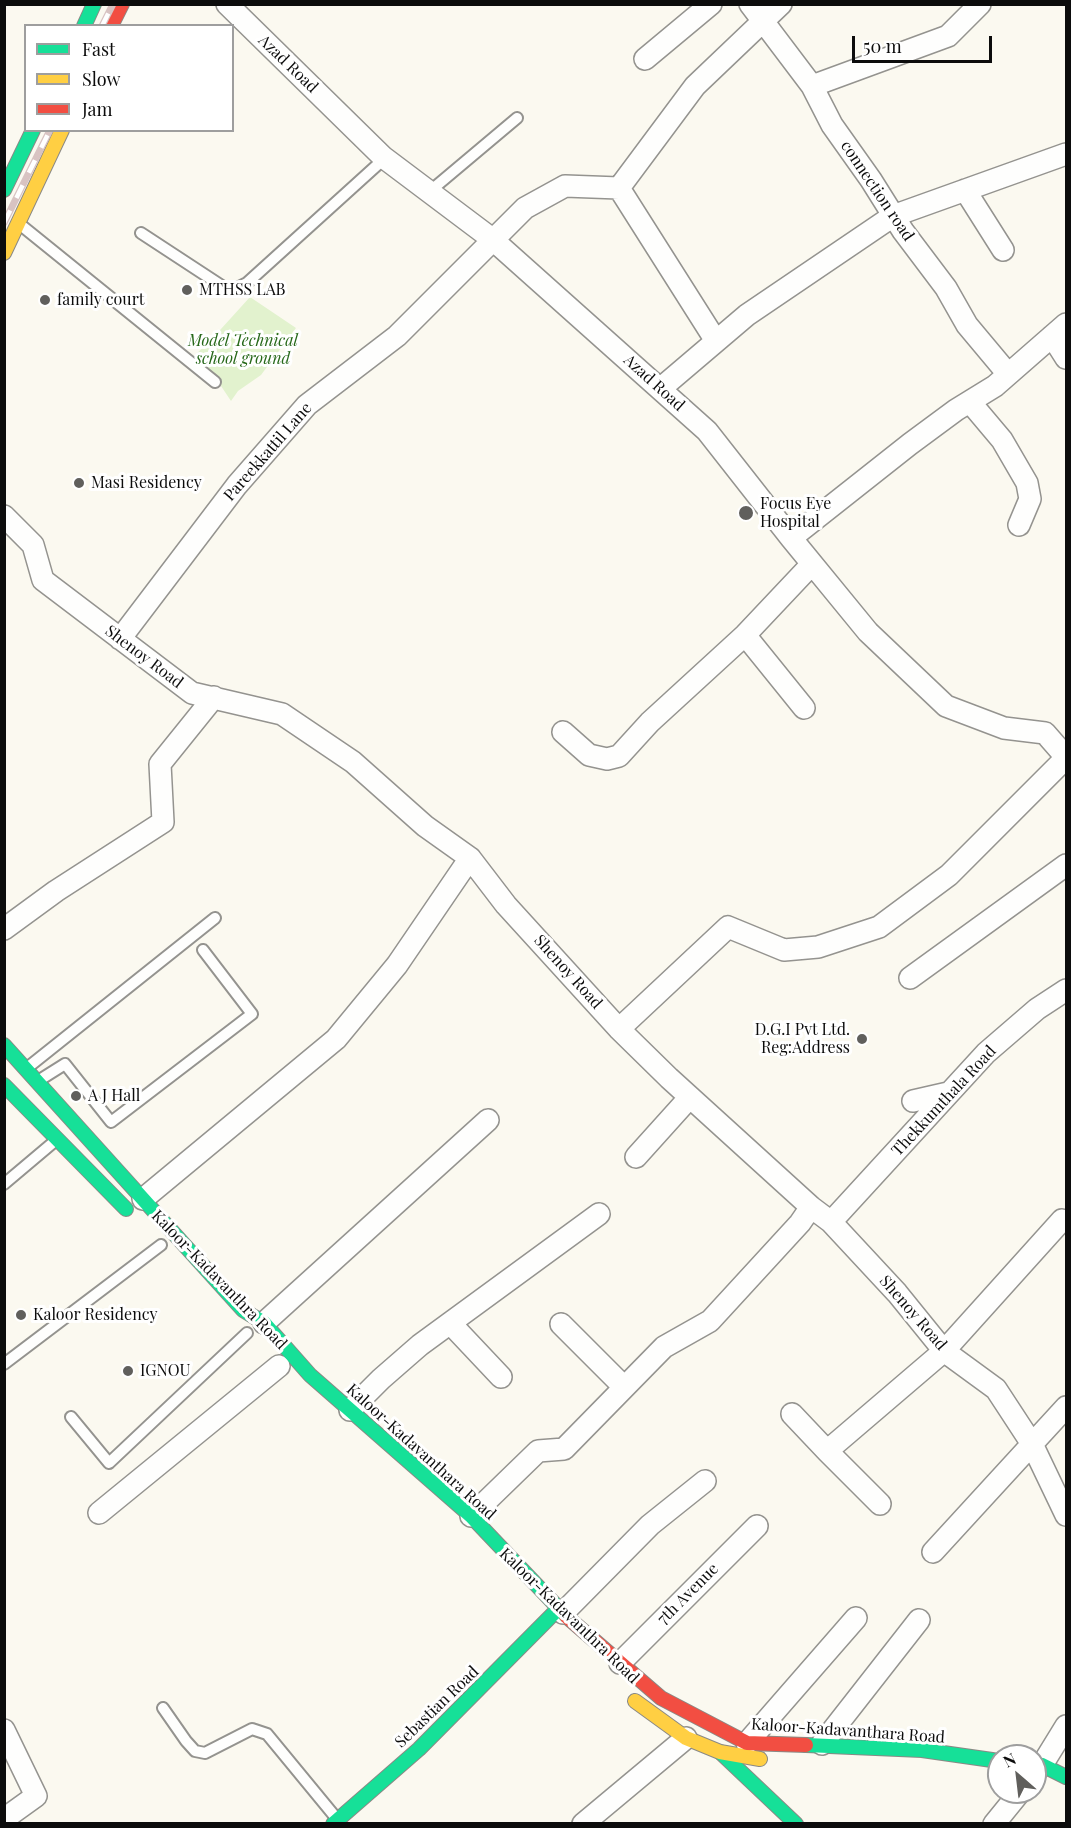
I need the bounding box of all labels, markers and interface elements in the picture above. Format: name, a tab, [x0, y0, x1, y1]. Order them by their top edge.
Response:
legend	[24, 24, 234, 132]
scale bar	[855, 24, 994, 62]
street label: Azad Road	[254, 31, 322, 97]
text: 50 m	[863, 34, 902, 58]
text: Fast	[82, 37, 115, 61]
text: Slow	[82, 67, 120, 91]
text: Jam	[82, 97, 112, 121]
street label: connection road	[836, 137, 918, 245]
place label: MTHSS LAB	[199, 280, 285, 300]
marker: MTHSS LAB	[180, 283, 194, 297]
place label: family court	[57, 290, 144, 310]
marker: family court	[38, 293, 52, 307]
park label: Model Technical school ground	[188, 331, 298, 369]
street label: Azad Road	[620, 351, 688, 415]
street label: Pareekkattil Lane	[220, 399, 316, 505]
place label: Masi Residency	[91, 473, 202, 493]
marker: Masi Residency	[72, 476, 86, 490]
place label: Focus Eye Hospital	[760, 494, 831, 532]
marker: Focus Eye Hospital	[737, 504, 755, 522]
street label: Shenoy Road	[101, 621, 187, 693]
street label: Shenoy Road	[530, 931, 606, 1013]
place label: D.G.I Pvt Ltd. Reg:Address	[755, 1020, 850, 1058]
marker: D.G.I Pvt Ltd. Reg:Address	[855, 1032, 869, 1046]
street label: Thekkumthala Road	[888, 1042, 1000, 1160]
place label: A J Hall	[88, 1086, 140, 1106]
marker: A J Hall	[69, 1089, 83, 1103]
street label: Kaloor-Kadavanthra Road	[147, 1206, 291, 1354]
street label: Shenoy Road	[875, 1272, 951, 1354]
place label: Kaloor Residency	[33, 1305, 158, 1325]
marker: Kaloor Residency	[14, 1308, 28, 1322]
place label: IGNOU	[140, 1361, 190, 1381]
marker: IGNOU	[121, 1364, 135, 1378]
street label: Kaloor-Kadavanthara Road	[342, 1380, 500, 1524]
street label: Kaloor-Kadavanthra Road	[495, 1544, 643, 1688]
street label: 7th Avenue	[654, 1560, 722, 1628]
street label: Sebastian Road	[391, 1662, 483, 1752]
street label: Kaloor-Kadavanthara Road	[750, 1715, 946, 1747]
north arrow	[987, 1744, 1047, 1804]
text: N	[999, 1747, 1019, 1771]

